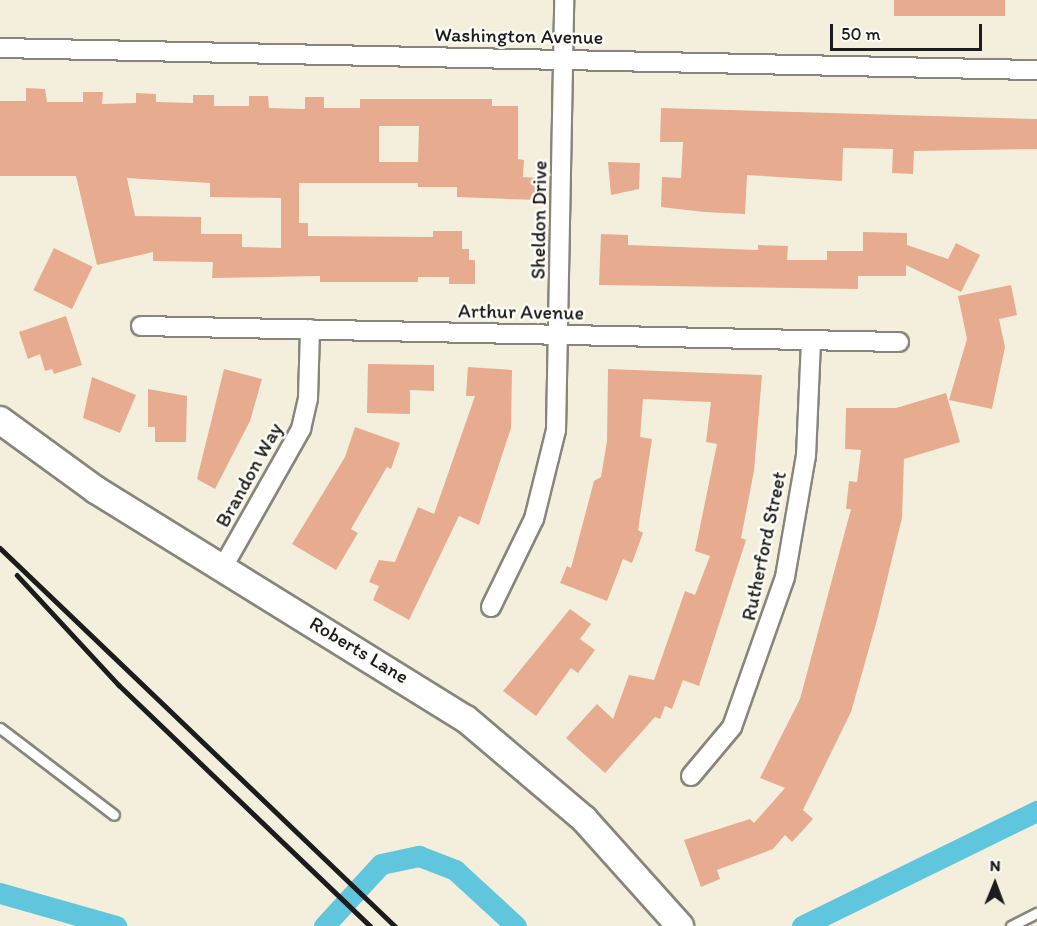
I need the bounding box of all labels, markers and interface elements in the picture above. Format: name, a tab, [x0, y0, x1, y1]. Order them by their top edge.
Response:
scale bar	[833, 12, 984, 50]
street label: Washington Avenue	[434, 23, 604, 49]
text: 50 m	[841, 23, 881, 45]
street label: Sheldon Drive	[526, 160, 552, 280]
street label: Arthur Avenue	[458, 299, 584, 325]
street label: Brandon Way	[211, 419, 287, 531]
street label: Rutherford Street	[736, 469, 792, 623]
street label: Roberts Lane	[305, 611, 413, 689]
north arrow	[965, 854, 1025, 914]
text: N	[990, 856, 1001, 875]

